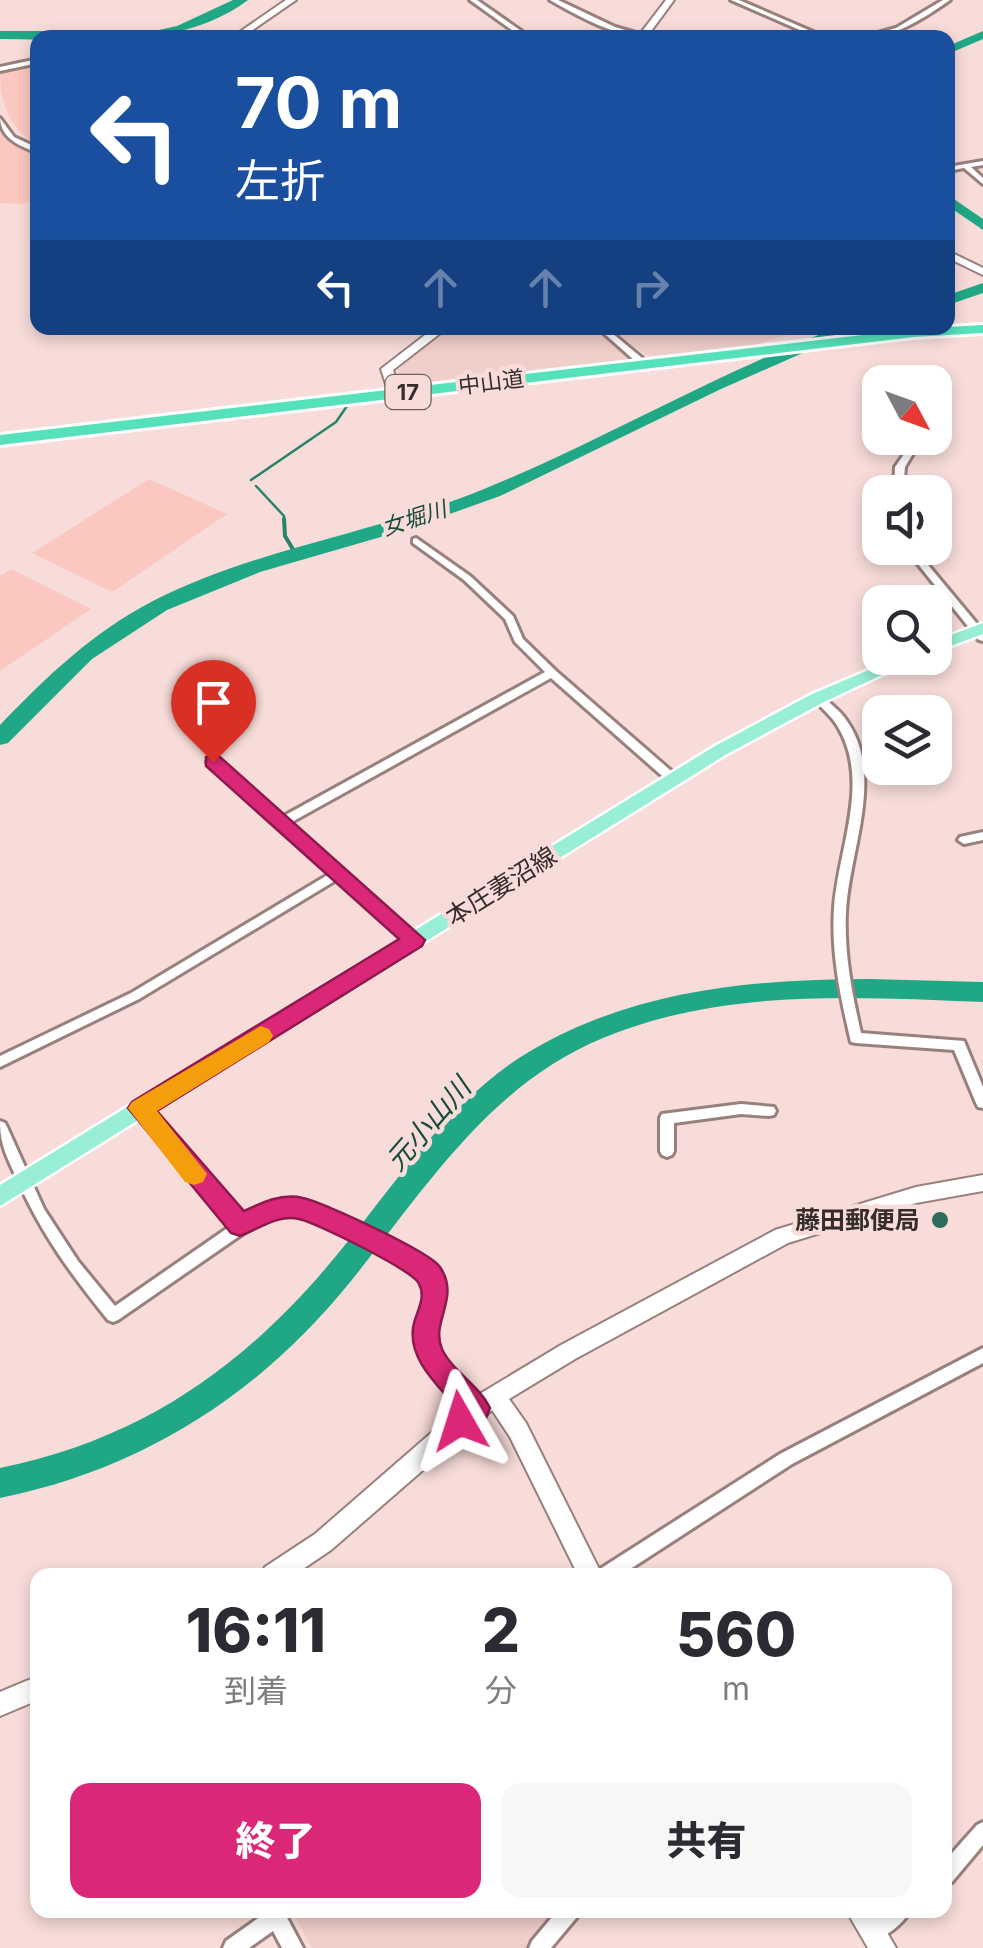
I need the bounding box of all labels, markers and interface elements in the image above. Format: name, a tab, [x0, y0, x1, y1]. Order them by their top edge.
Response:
text: 70 m	[235, 60, 402, 145]
icon: left	[70, 70, 200, 200]
text: 左折	[235, 153, 325, 208]
icon: left	[308, 260, 363, 315]
icon: ahead	[413, 260, 468, 315]
icon: ahead	[518, 260, 573, 315]
icon: right	[623, 260, 678, 315]
street label: 中山道	[457, 365, 525, 399]
north arrow	[862, 365, 952, 455]
map controls	[862, 365, 952, 785]
road number: 17	[386, 375, 430, 409]
button: sound	[862, 475, 952, 565]
water label: 女堀川	[379, 495, 451, 541]
button: search	[862, 585, 952, 675]
pin	[171, 660, 256, 763]
icon: arrive	[186, 675, 241, 730]
button: layers	[862, 695, 952, 785]
street label: 本庄妻沼線	[440, 840, 562, 932]
water label: 元小山川	[378, 1068, 480, 1177]
place label: 藤田郵便局	[795, 1205, 920, 1235]
marker: 藤田郵便局	[929, 1209, 951, 1231]
position arrow	[408, 1369, 512, 1473]
text: 16:11	[186, 1594, 326, 1666]
text: 2	[482, 1594, 520, 1666]
text: 560	[676, 1598, 796, 1670]
text: m	[722, 1669, 750, 1708]
text: 到着	[224, 1671, 288, 1710]
text: 分	[485, 1671, 517, 1710]
button: 終了	[70, 1783, 481, 1898]
button: 共有	[501, 1783, 912, 1898]

